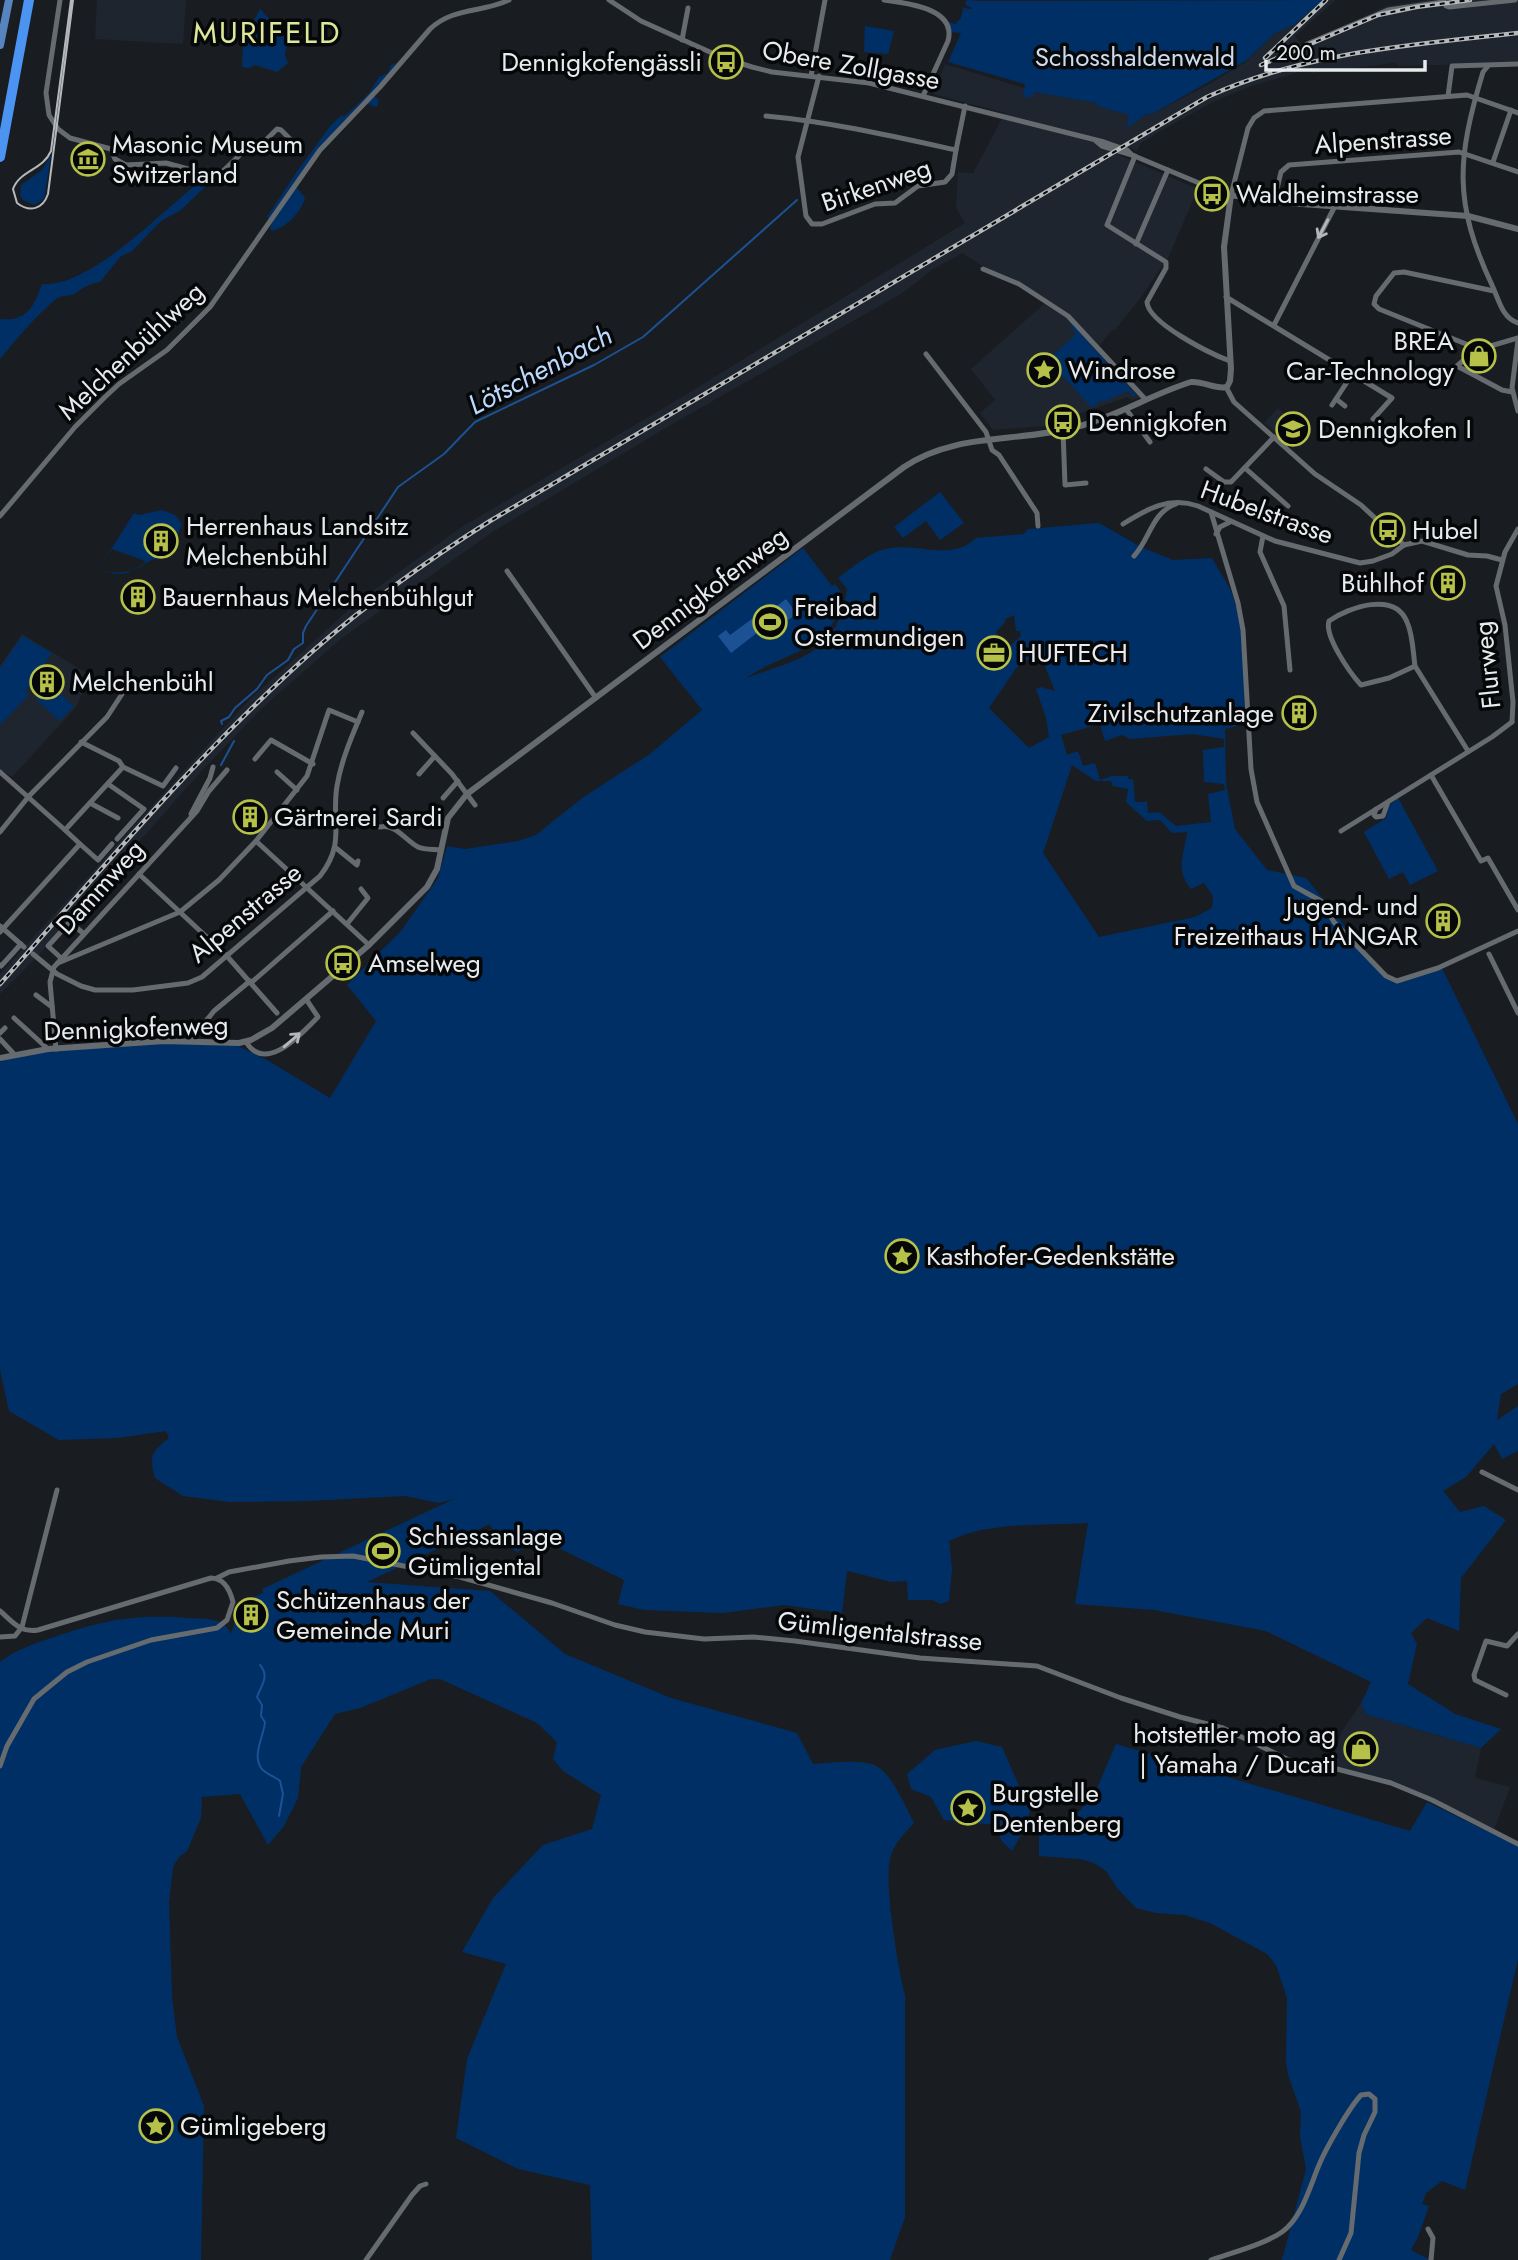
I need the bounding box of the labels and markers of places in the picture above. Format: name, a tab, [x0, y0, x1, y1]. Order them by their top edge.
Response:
place label: Dennigkofengässli	[501, 43, 702, 81]
bus stop icon: Dennigkofengässli	[707, 43, 745, 81]
place label: Masonic Museum Switzerland	[112, 125, 303, 193]
museum icon: Masonic Museum Switzerland	[69, 140, 107, 178]
bus stop icon: Waldheimstrasse	[1193, 175, 1231, 213]
place label: Waldheimstrasse	[1236, 175, 1419, 213]
place label: BREA Car-Technology	[1286, 322, 1455, 390]
shop icon: BREA Car-Technology	[1460, 337, 1498, 375]
place icon: Windrose	[1025, 351, 1063, 389]
place label: Windrose	[1068, 351, 1176, 389]
bus stop icon: Dennigkofen	[1044, 403, 1082, 441]
place label: Dennigkofen	[1088, 403, 1228, 441]
school or university icon: Dennigkofen I	[1274, 410, 1312, 448]
place label: Dennigkofen I	[1318, 410, 1472, 448]
place label: Herrenhaus Landsitz Melchenbühl	[186, 507, 409, 575]
bus stop icon: Hubel	[1369, 511, 1407, 549]
place label: Hubel	[1412, 511, 1478, 549]
building icon: Herrenhaus Landsitz Melchenbühl	[142, 522, 180, 560]
place label: Bühlhof	[1341, 564, 1425, 602]
building icon: Bühlhof	[1429, 564, 1467, 602]
building icon: Bauernhaus Melchenbühlgut	[119, 578, 157, 616]
place label: Bauernhaus Melchenbühlgut	[162, 578, 474, 616]
place label: Freibad Ostermundigen	[794, 588, 965, 656]
sports icon: Freibad Ostermundigen	[751, 603, 789, 641]
office icon: HUFTECH	[975, 634, 1013, 672]
place label: HUFTECH	[1018, 634, 1128, 672]
building icon: Melchenbühl	[28, 663, 66, 701]
place label: Melchenbühl	[72, 663, 214, 701]
place label: Zivilschutzanlage	[1088, 694, 1274, 732]
building icon: Zivilschutzanlage	[1280, 694, 1318, 732]
building icon: Gärtnerei Sardi	[231, 798, 269, 836]
place label: Gärtnerei Sardi	[274, 798, 443, 836]
place label: Jugend- und Freizeithaus HANGAR	[1174, 887, 1418, 955]
building icon: Jugend- und Freizeithaus HANGAR	[1424, 902, 1462, 940]
bus stop icon: Amselweg	[324, 944, 362, 982]
place label: Amselweg	[368, 944, 481, 982]
place icon: Kasthofer-Gedenkstätte	[883, 1237, 921, 1275]
place label: Kasthofer-Gedenkstätte	[926, 1237, 1175, 1275]
place label: Schiessanlage Gümligental	[408, 1517, 562, 1585]
sports icon: Schiessanlage Gümligental	[364, 1532, 402, 1570]
place label: Schützenhaus der Gemeinde Muri	[276, 1581, 470, 1649]
building icon: Schützenhaus der Gemeinde Muri	[232, 1596, 270, 1634]
place label: hotstettler moto ag | Yamaha / Ducati	[1133, 1715, 1336, 1783]
shop icon: hotstettler moto ag | Yamaha / Ducati	[1342, 1730, 1380, 1768]
place label: Burgstelle Dentenberg	[992, 1774, 1122, 1842]
place icon: Burgstelle Dentenberg	[949, 1789, 987, 1827]
place icon: Gümligeberg	[137, 2107, 175, 2145]
place label: Gümligeberg	[180, 2107, 327, 2145]

